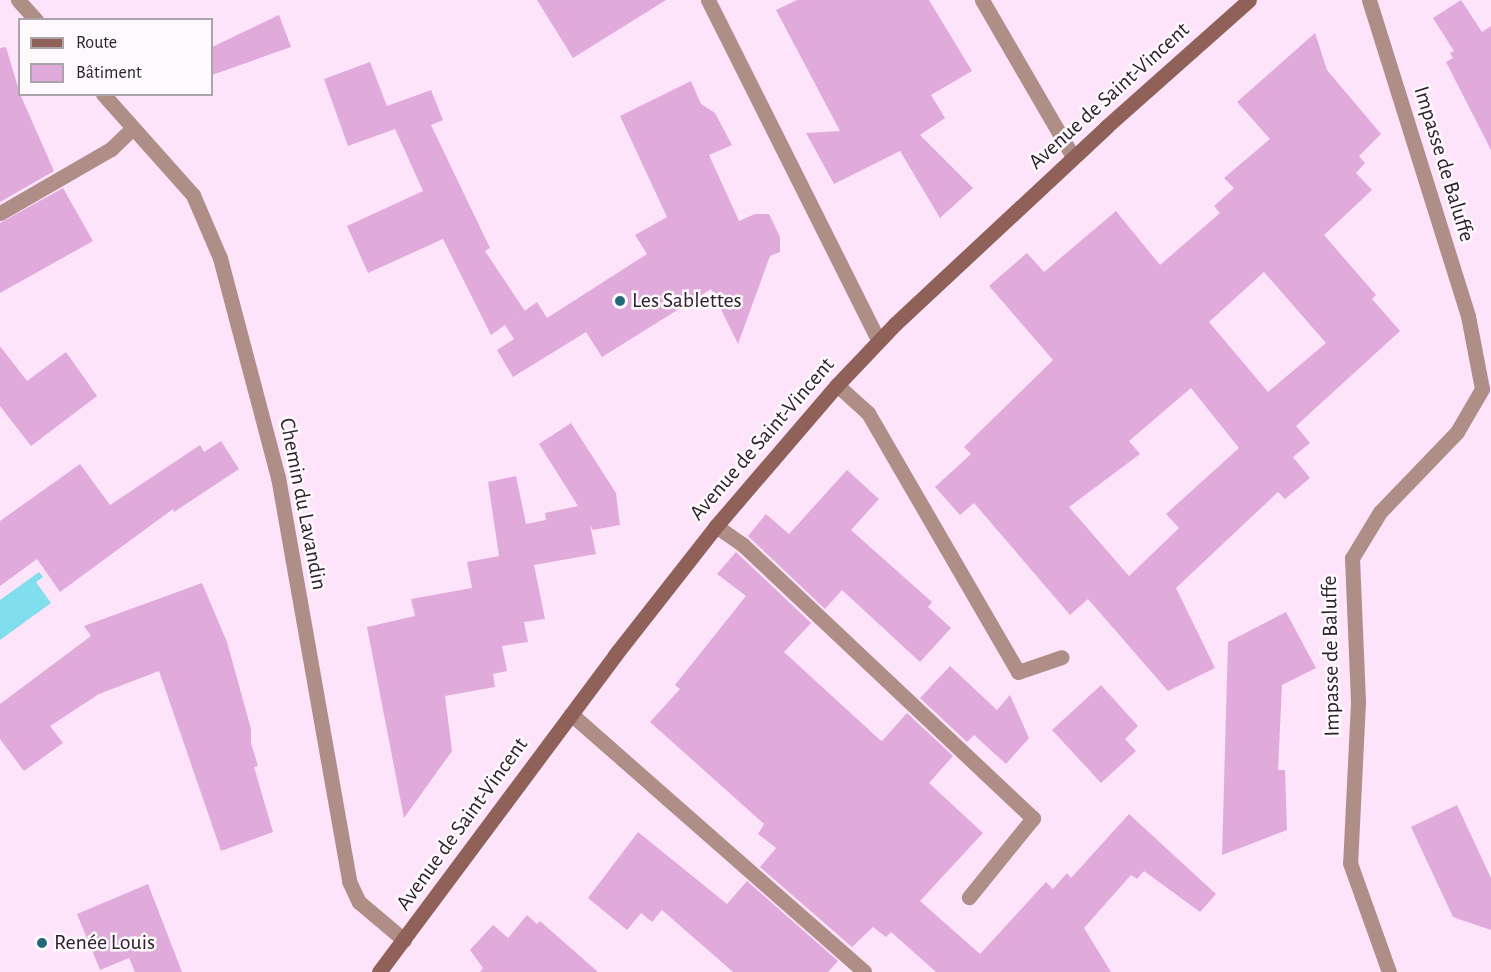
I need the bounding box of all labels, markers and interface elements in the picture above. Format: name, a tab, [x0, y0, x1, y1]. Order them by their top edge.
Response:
street label: Avenue de Saint-Vincent	[1023, 17, 1195, 175]
legend	[18, 18, 213, 96]
text: Route	[76, 34, 117, 52]
text: Bâtiment	[76, 64, 142, 82]
street label: Impasse de Baluffe	[1408, 83, 1480, 245]
place label: Les Sablettes	[632, 288, 742, 314]
marker: Les Sablettes	[613, 294, 627, 308]
street label: Avenue de Saint-Vincent	[684, 352, 840, 526]
street label: Chemin du Lavandin	[273, 416, 333, 592]
street label: Impasse de Baluffe	[1316, 575, 1346, 737]
street label: Avenue de Saint-Vincent	[390, 732, 534, 916]
place label: Renée Louis	[54, 930, 155, 956]
marker: Renée Louis	[35, 936, 49, 950]

